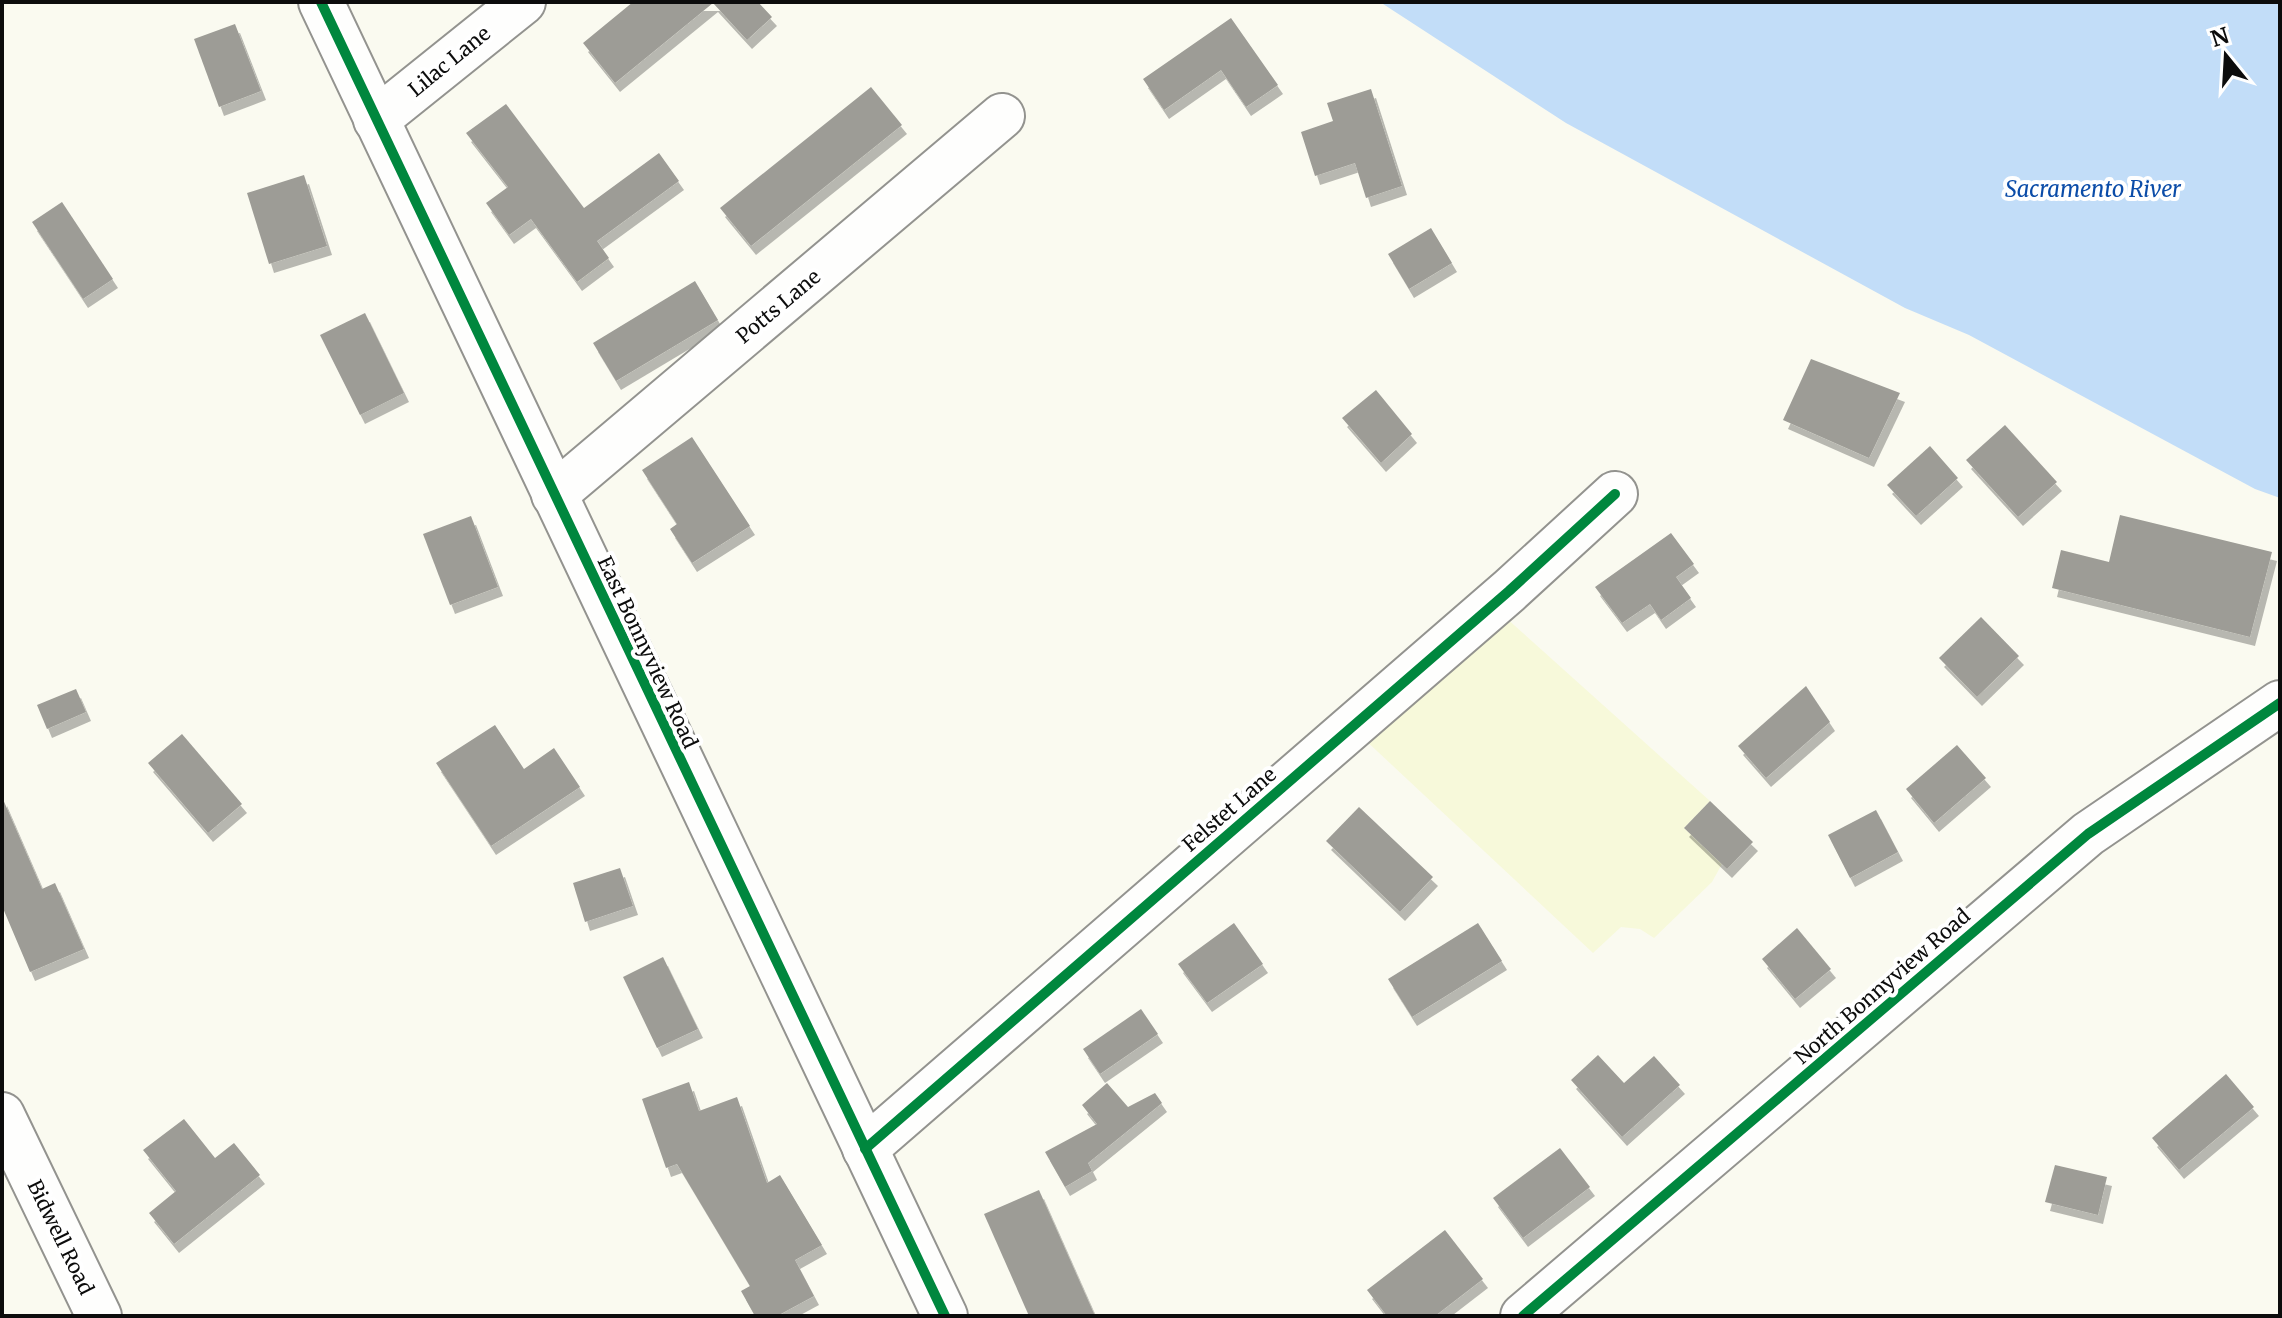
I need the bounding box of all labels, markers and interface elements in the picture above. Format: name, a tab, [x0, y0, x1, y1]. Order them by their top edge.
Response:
north arrow	[2186, 16, 2266, 96]
street label: Lilac Lane	[403, 20, 495, 102]
text: N	[2207, 21, 2233, 53]
water label: Sacramento River	[2005, 175, 2182, 203]
street label: Potts Lane	[731, 264, 825, 348]
street label: East Bonnyview Road	[592, 552, 704, 752]
street label: Felstet Lane	[1177, 762, 1281, 856]
street label: North Bonnyview Road	[1789, 903, 1975, 1069]
street label: Bidwell Road	[22, 1175, 100, 1299]

